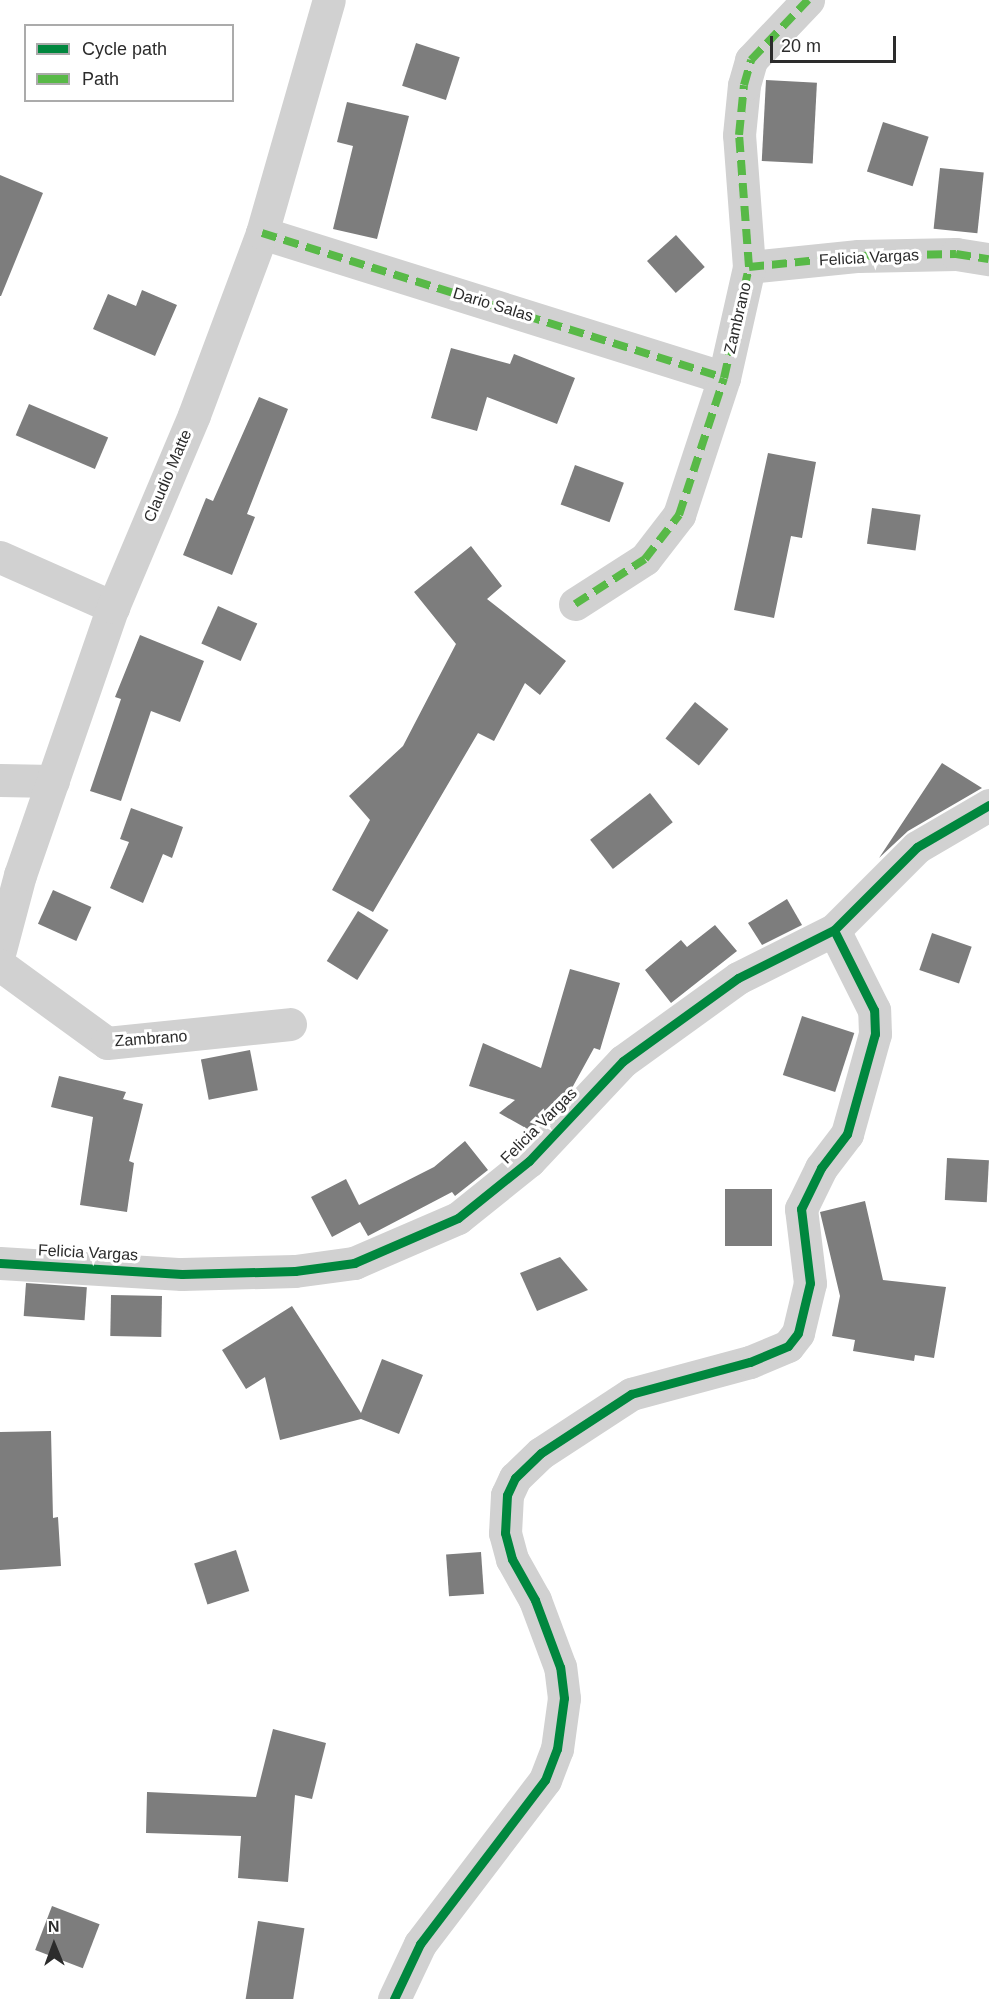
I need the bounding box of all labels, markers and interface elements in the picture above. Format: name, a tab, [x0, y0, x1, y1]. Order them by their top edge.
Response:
legend	[24, 24, 234, 102]
scale bar	[773, 24, 899, 62]
text: 20 m	[781, 36, 821, 56]
text: Cycle path	[82, 39, 167, 59]
text: Path	[82, 69, 119, 89]
street label: Felicia Vargas	[818, 246, 920, 270]
street label: Zambrano	[720, 280, 756, 356]
street label: Dario Salas	[451, 284, 535, 326]
street label: Claudio Matte	[140, 427, 196, 525]
street label: Zambrano	[114, 1027, 188, 1051]
street label: Felicia Vargas	[497, 1084, 581, 1168]
street label: Felicia Vargas	[37, 1241, 139, 1265]
north arrow	[24, 1915, 84, 1975]
text: N	[48, 1918, 60, 1935]

